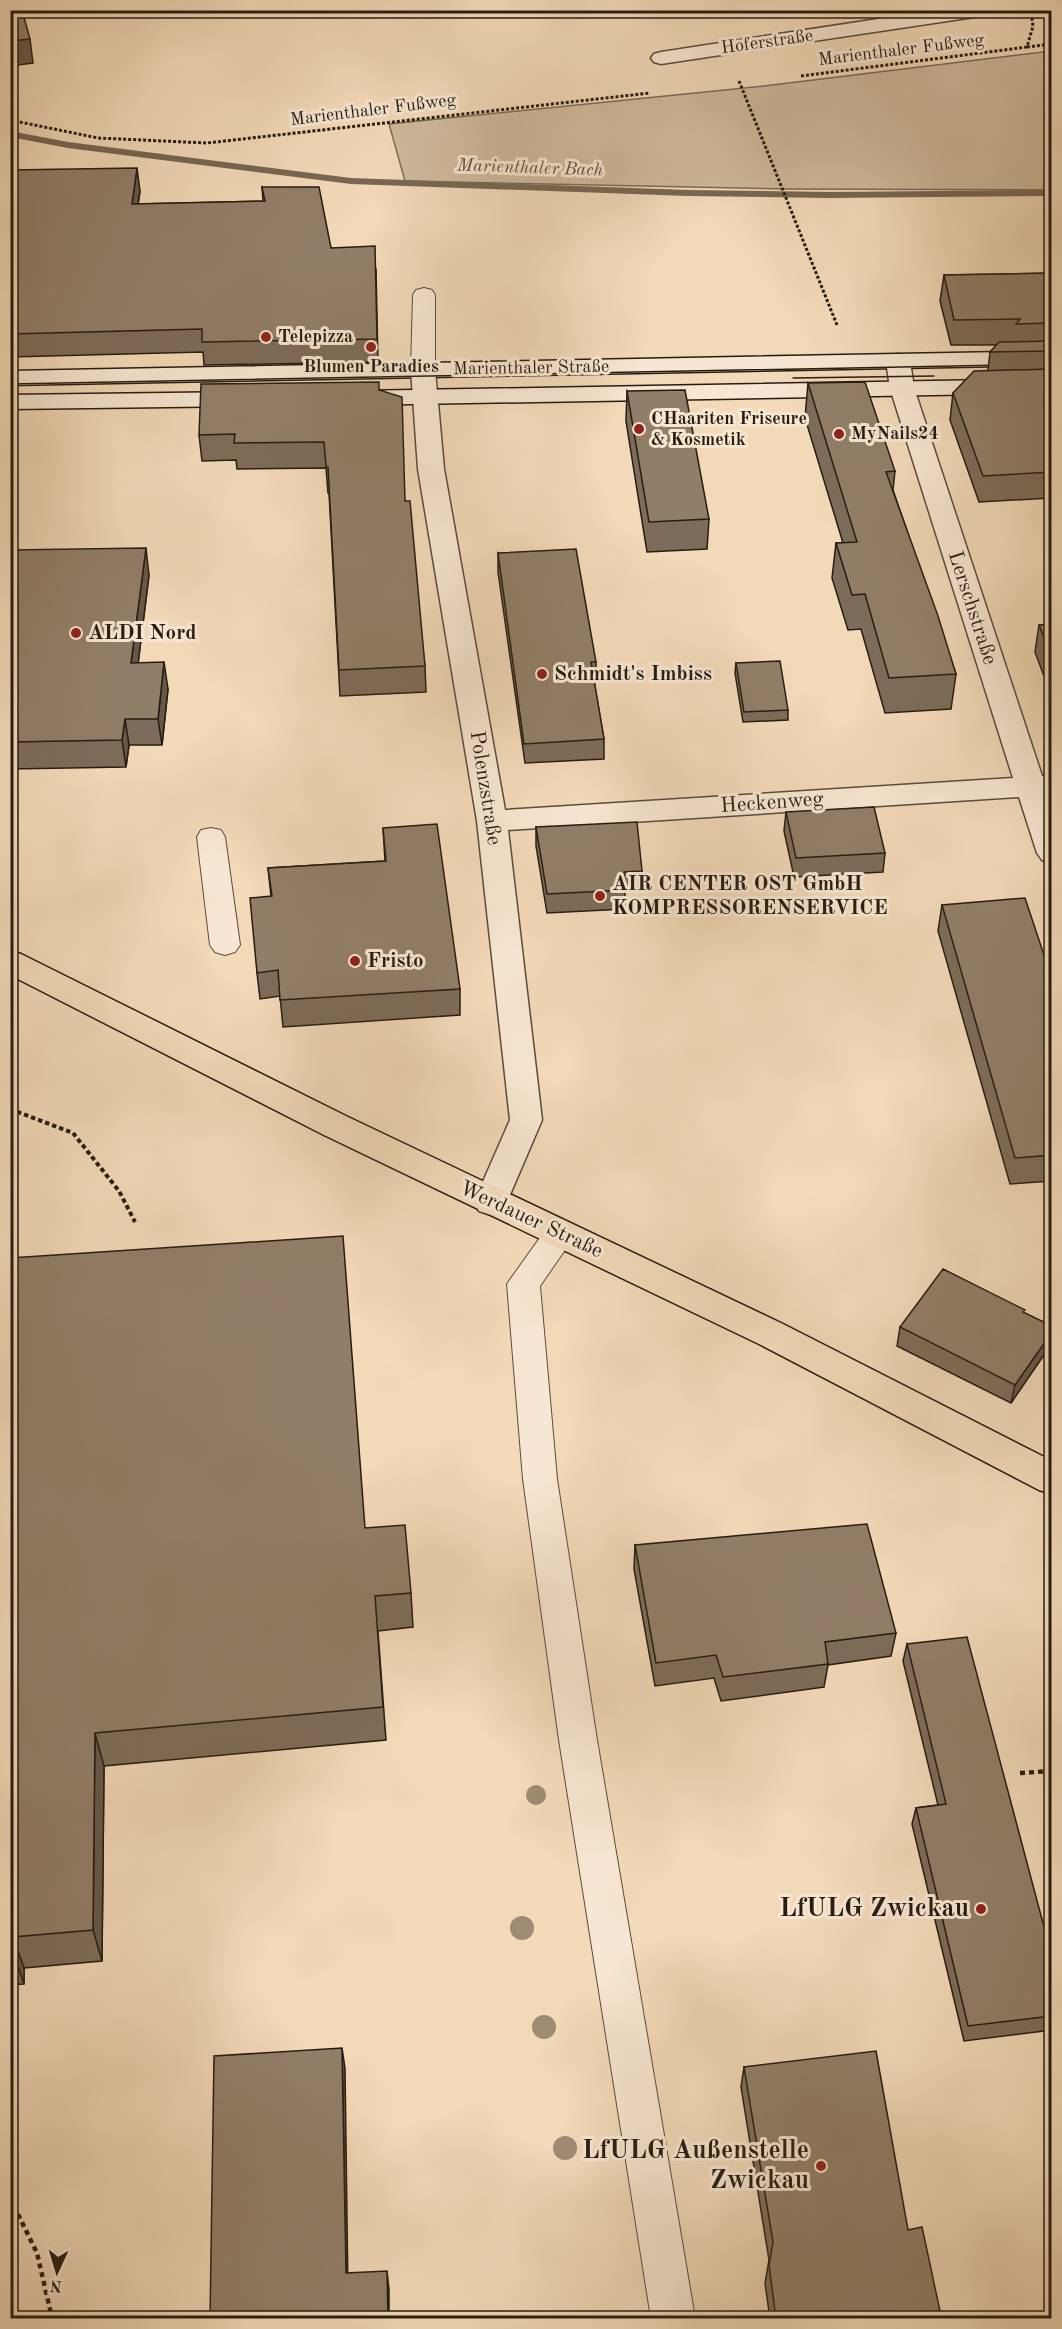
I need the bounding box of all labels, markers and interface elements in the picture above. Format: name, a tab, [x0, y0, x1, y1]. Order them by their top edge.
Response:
street label: Hoferstraße	[720, 27, 814, 57]
street label: Marienthaler Fußweg	[817, 31, 985, 69]
street label: Marienthaler Fußweg	[289, 91, 457, 129]
water label: Marienthaler Bach	[456, 156, 603, 180]
place label: Telepizza	[278, 328, 353, 346]
marker: Telepizza	[259, 330, 273, 344]
marker: Blumen Paradies	[364, 340, 378, 354]
place label: Blumen Paradies	[303, 358, 439, 376]
street label: Marienthaler Straße	[453, 358, 609, 378]
place label: CHaariten Friseure & Kosmetik	[651, 410, 807, 449]
marker: CHaariten Friseure & Kosmetik	[632, 422, 646, 436]
place label: MyNails24	[851, 425, 939, 443]
marker: MyNails24	[832, 427, 846, 441]
street label: Lerschstraße	[944, 549, 1000, 667]
place label: ALDI Nord	[88, 623, 197, 644]
marker: ALDI Nord	[69, 626, 83, 640]
place label: Schmidt's Imbiss	[554, 664, 712, 685]
marker: Schmidt's Imbiss	[535, 667, 549, 681]
street label: Polenzstraße	[466, 729, 504, 847]
street label: Heckenweg	[720, 789, 825, 817]
place label: AIR CENTER OST GmbH KOMPRESSORENSERVICE	[612, 874, 888, 919]
marker: AIR CENTER OST GmbH KOMPRESSORENSERVICE	[593, 889, 607, 903]
place label: Fristo	[367, 951, 424, 972]
marker: Fristo	[348, 954, 362, 968]
street label: Werdauer Straße	[456, 1178, 606, 1262]
place label: LfULG Zwickau	[779, 1896, 969, 1922]
marker: LfULG Zwickau	[974, 1902, 988, 1916]
place label: LfULG Außenstelle Zwickau	[582, 2138, 809, 2194]
marker: LfULG Außenstelle Zwickau	[814, 2159, 828, 2173]
north arrow	[27, 2242, 87, 2302]
text: N	[49, 2277, 63, 2293]

